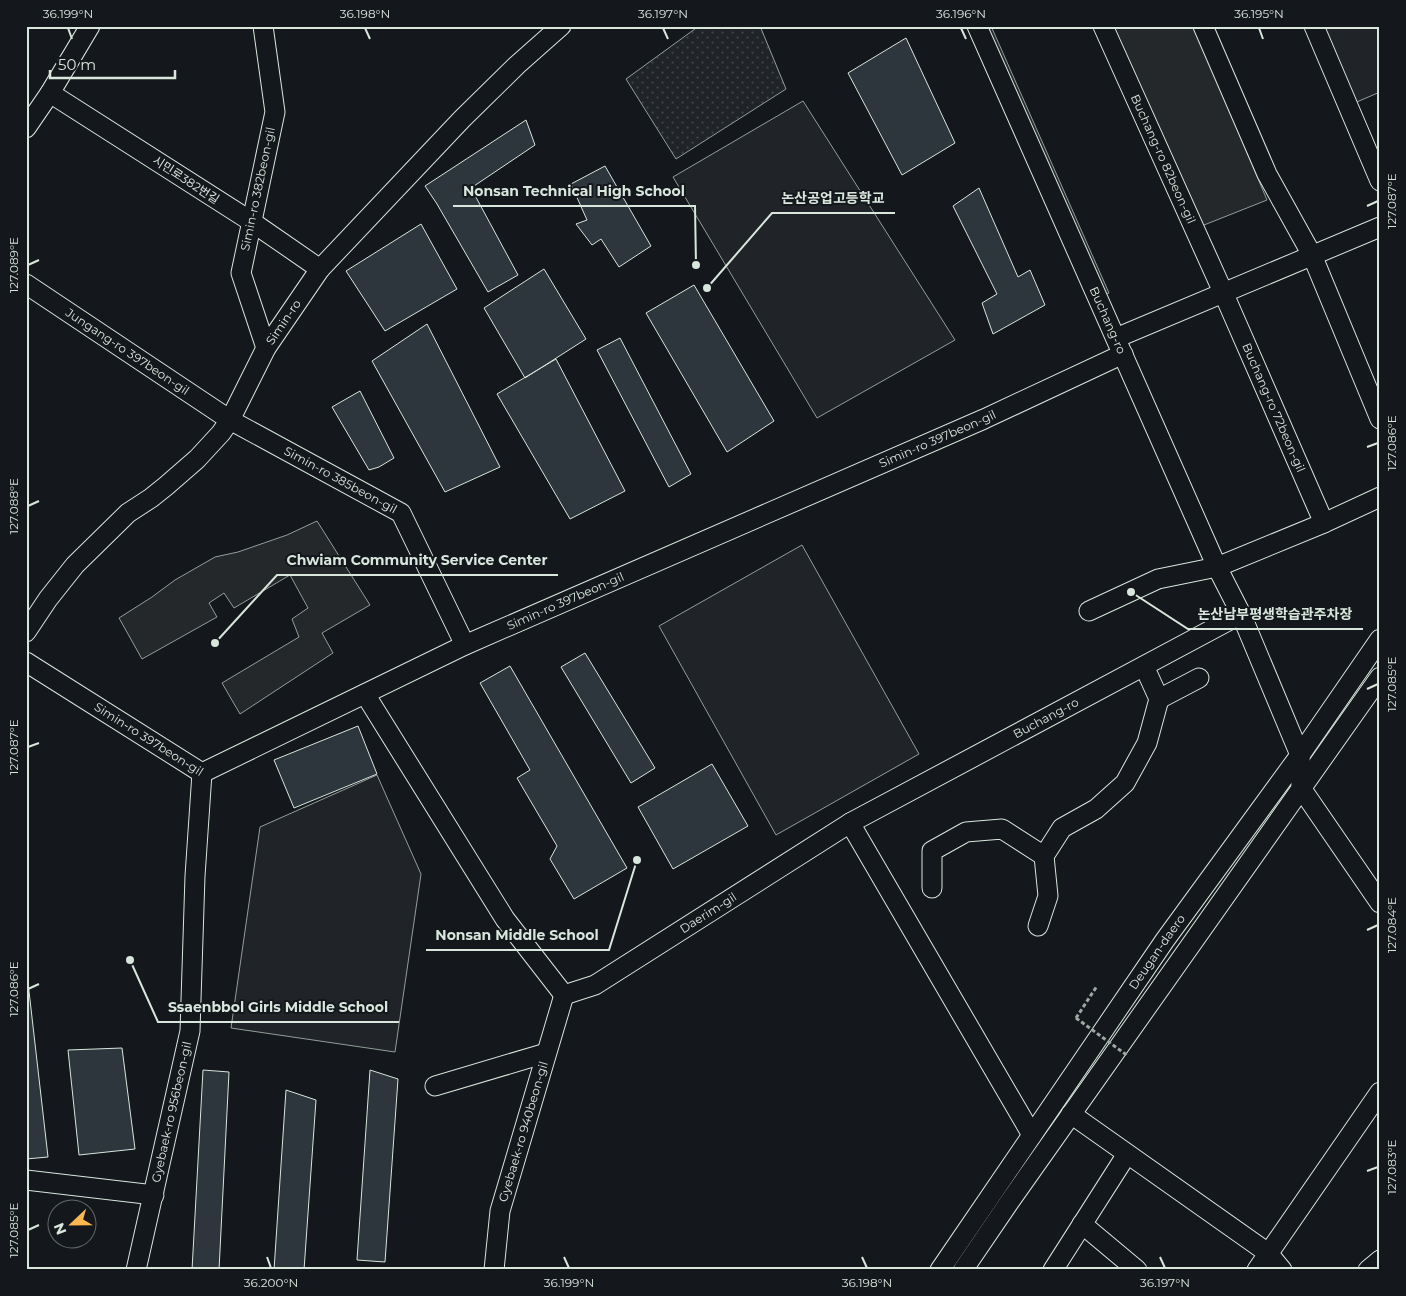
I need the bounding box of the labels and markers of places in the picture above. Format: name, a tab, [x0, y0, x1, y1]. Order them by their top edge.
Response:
callout: Nonsan Technical High School	[453, 177, 695, 206]
callout: 논산공업고등학교	[772, 184, 895, 213]
callout: Chwiam Community Service Center	[277, 546, 558, 575]
callout: 논산남부평생학습관주차장	[1188, 600, 1363, 629]
callout: Nonsan Middle School	[426, 921, 609, 950]
callout: Ssaenbbol Girls Middle School	[158, 993, 399, 1022]

